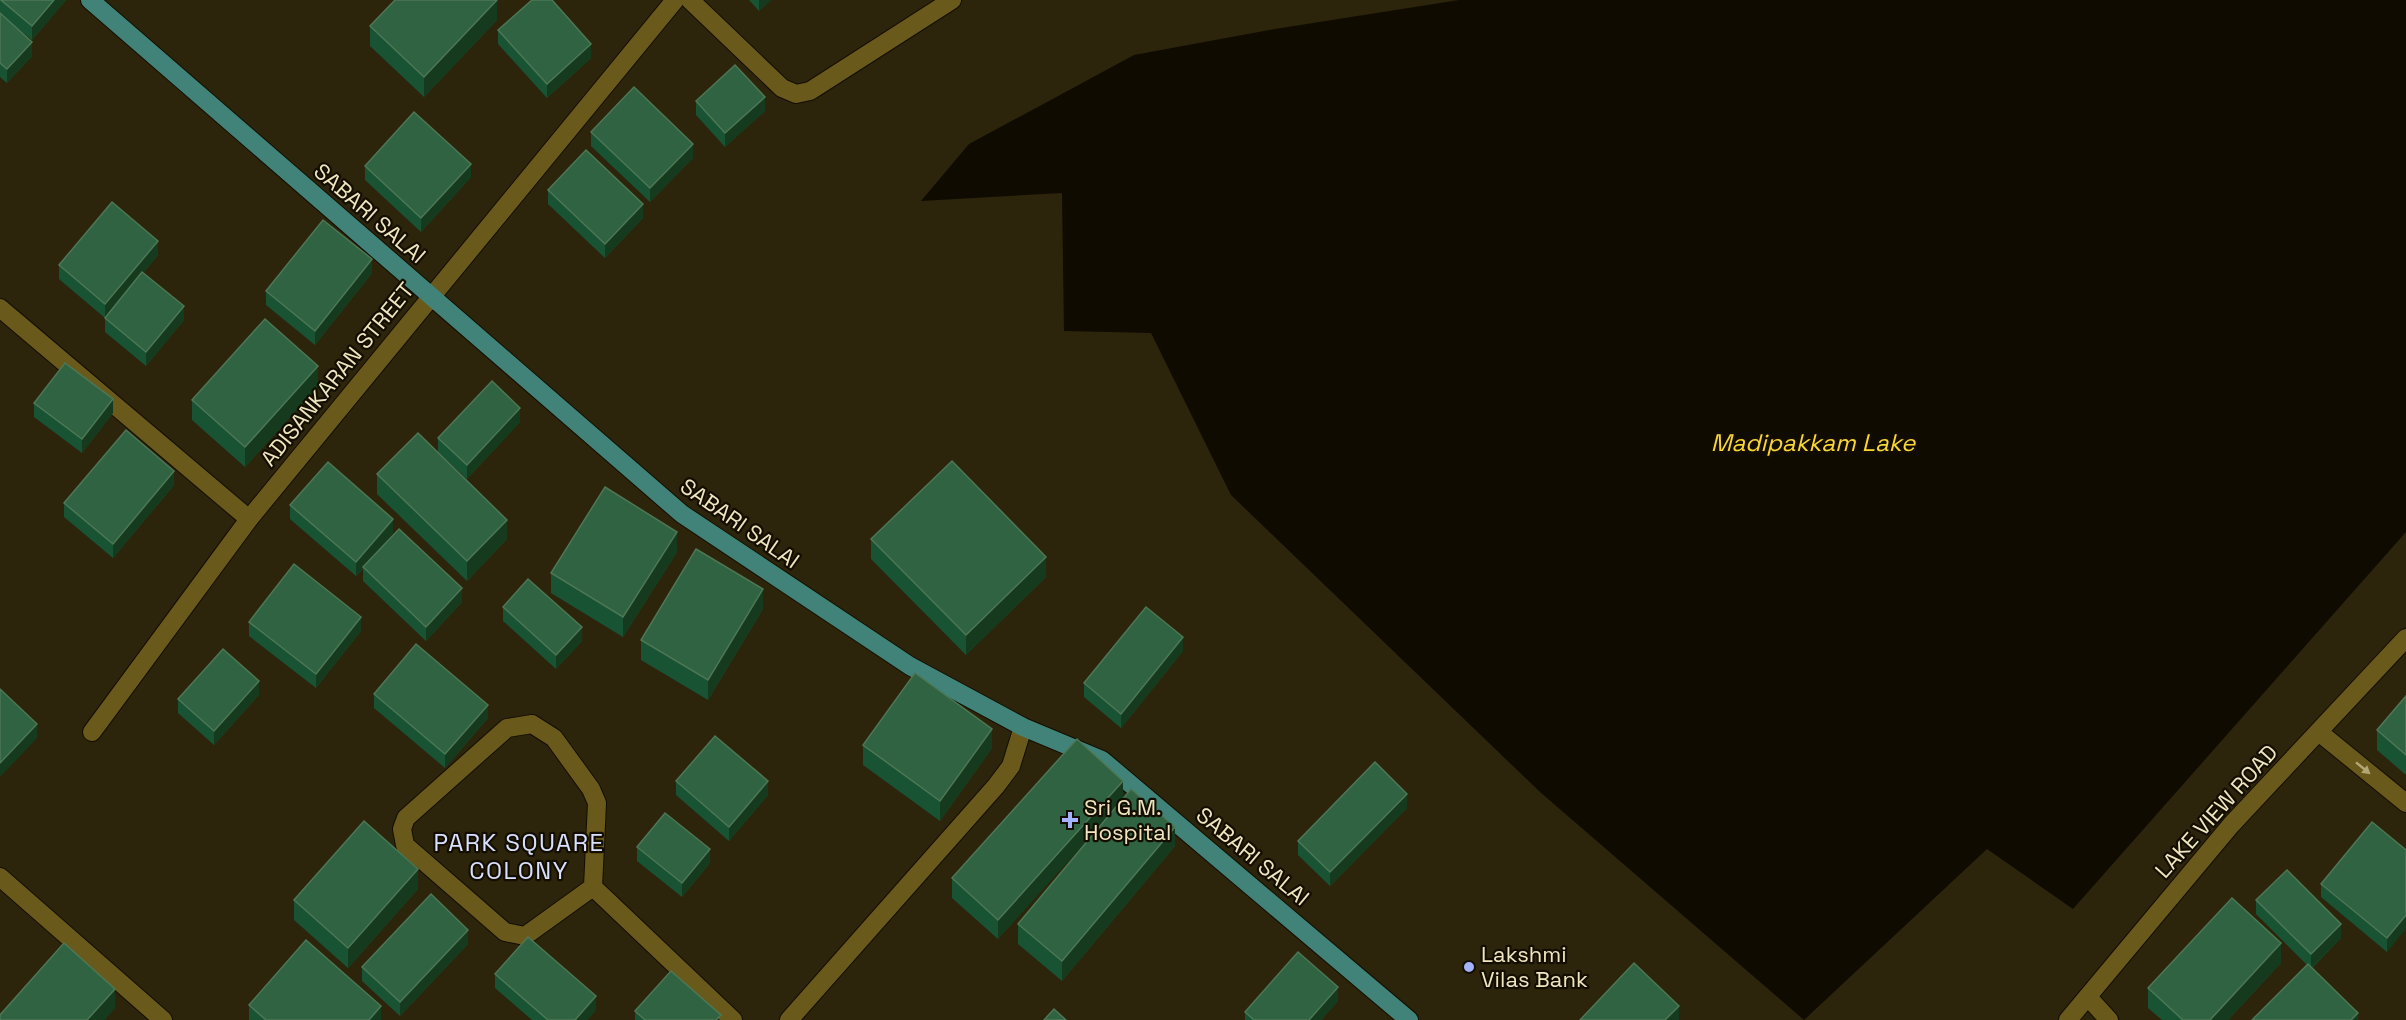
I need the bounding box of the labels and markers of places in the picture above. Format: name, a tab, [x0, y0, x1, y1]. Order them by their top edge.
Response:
place label: Sri G.M. Hospital	[1084, 793, 1171, 846]
marker: Sri G.M. Hospital	[1061, 811, 1079, 829]
place label: Lakshmi Vilas Bank	[1481, 940, 1588, 993]
marker: Lakshmi Vilas Bank	[1462, 960, 1476, 974]

